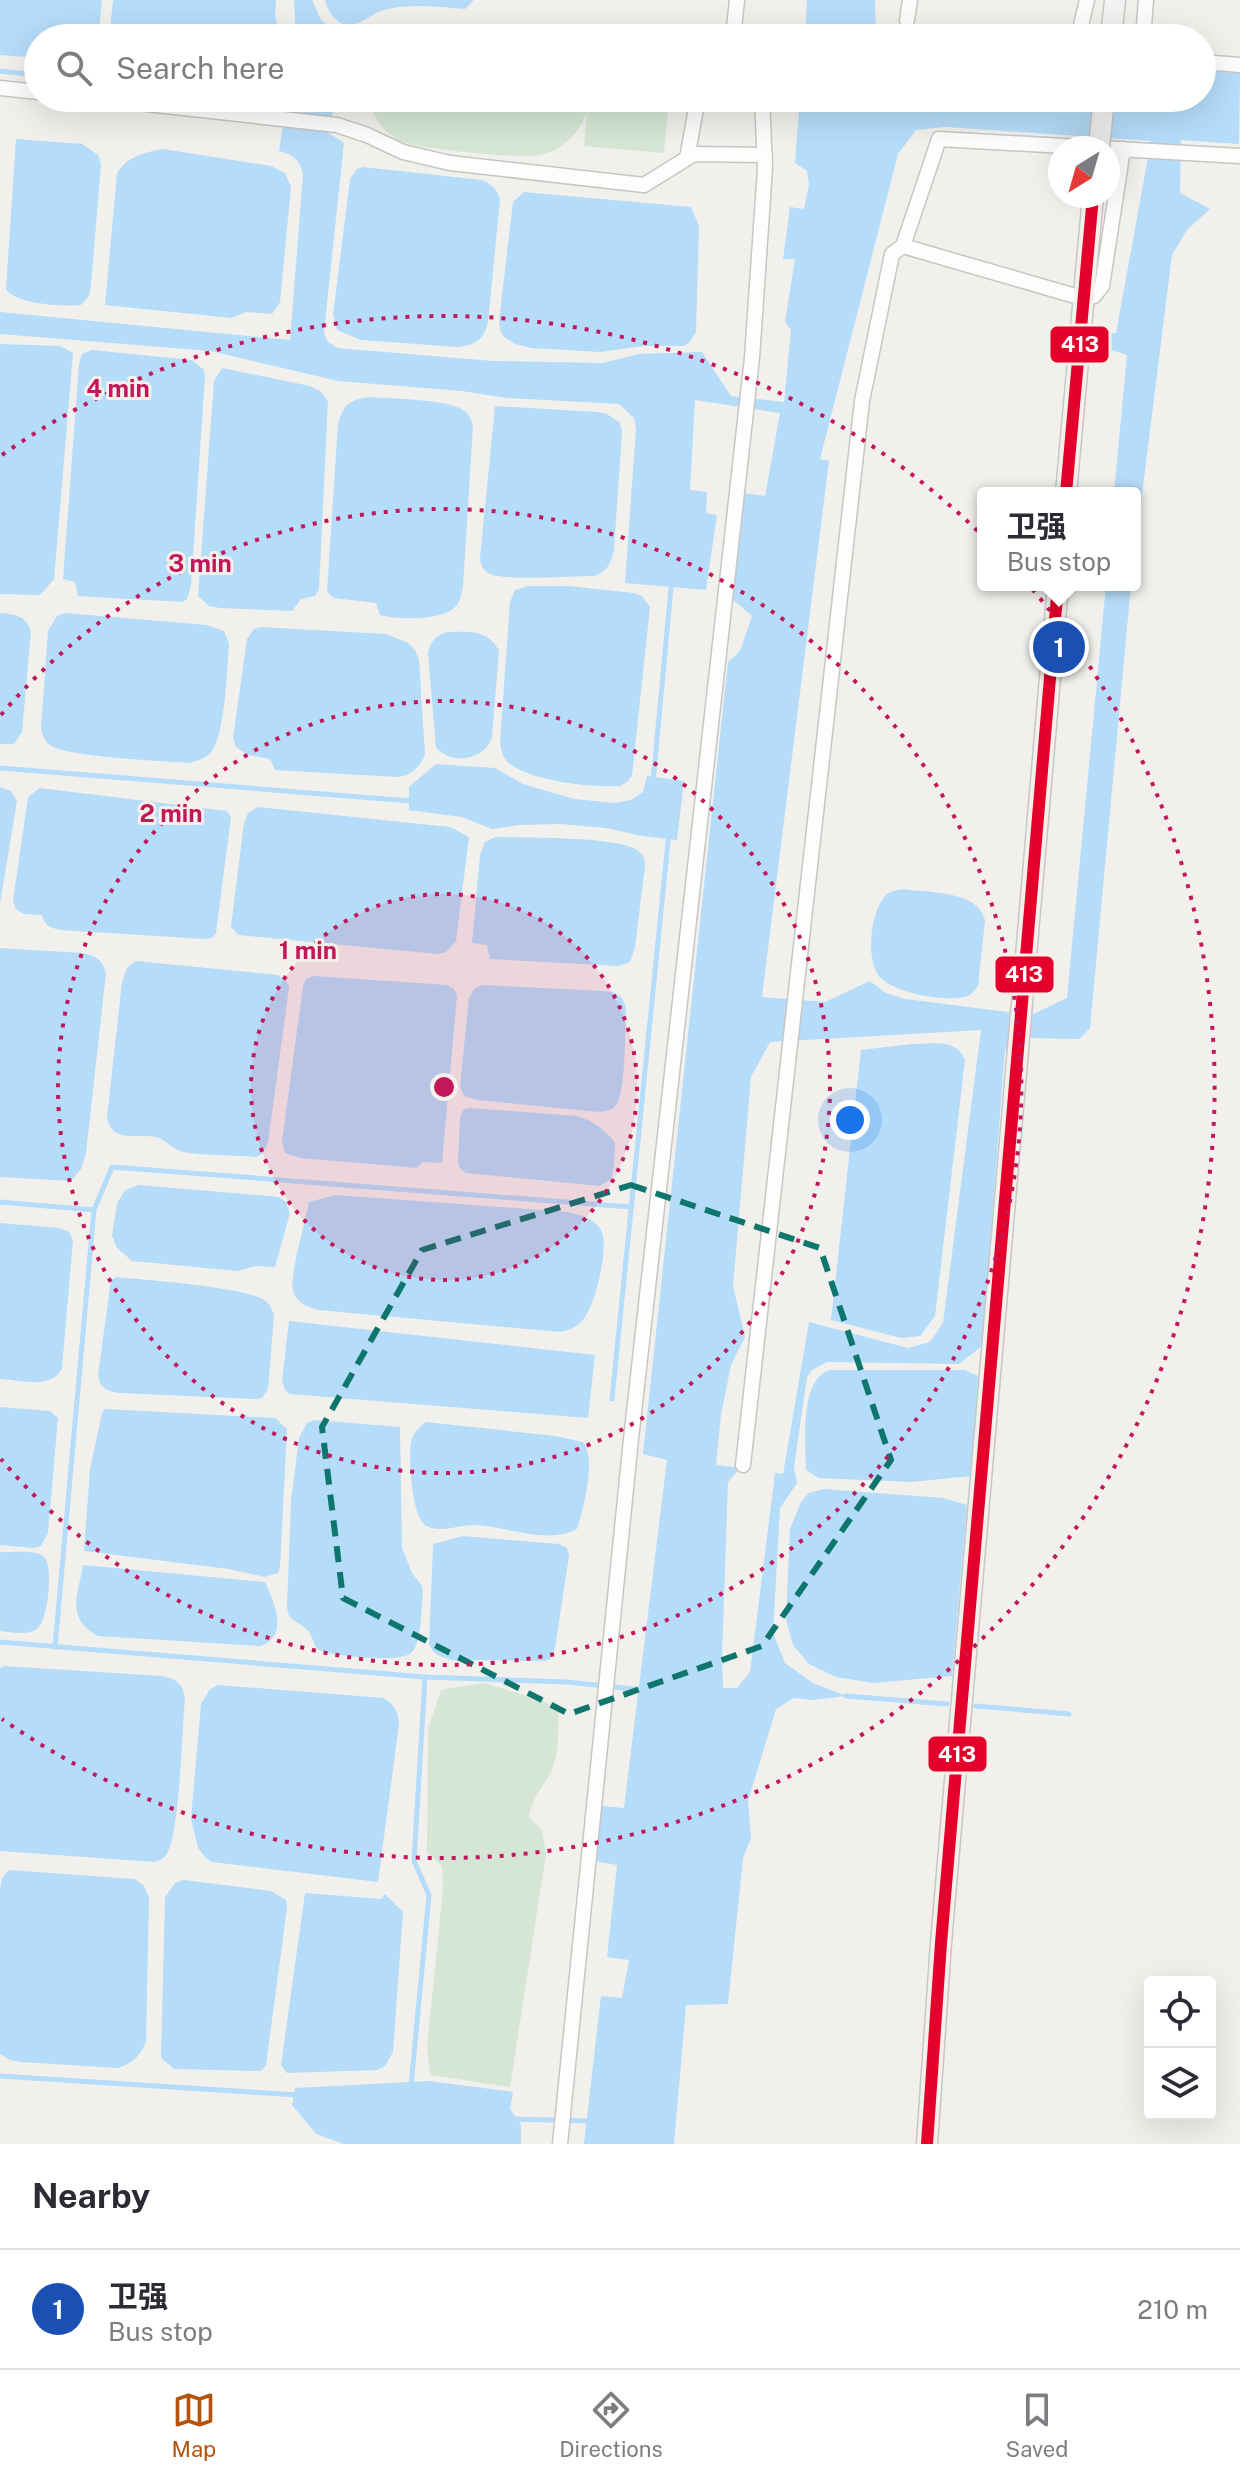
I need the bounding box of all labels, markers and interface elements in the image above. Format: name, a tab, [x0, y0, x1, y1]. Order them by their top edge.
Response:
search box	[24, 24, 1216, 112]
icon: search	[52, 46, 96, 90]
text: Search here	[116, 50, 284, 86]
north arrow	[1048, 136, 1120, 208]
line badge: 413	[1049, 325, 1110, 364]
text: 413	[1061, 331, 1099, 357]
text: 4 min	[86, 374, 150, 402]
popup	[977, 487, 1141, 591]
text: 卫强	[1007, 508, 1067, 544]
text: Bus stop	[1007, 546, 1111, 577]
text: 3 min	[168, 549, 232, 577]
pin: 1	[1033, 617, 1085, 677]
text: 2 min	[140, 799, 202, 827]
text: 1 min	[279, 936, 337, 964]
line badge: 413	[994, 955, 1055, 994]
text: 413	[1005, 961, 1043, 987]
centre of rings	[430, 1073, 458, 1101]
your location	[830, 1100, 870, 1140]
line badge: 413	[927, 1735, 988, 1773]
text: 413	[938, 1741, 976, 1767]
map controls	[1144, 1976, 1216, 2120]
button: locate	[1144, 1976, 1216, 2048]
button: layers	[1144, 2048, 1216, 2120]
text: Nearby	[32, 2176, 150, 2216]
text: 卫强	[108, 2278, 168, 2314]
text: 1	[52, 2294, 64, 2325]
text: 210 m	[1137, 2294, 1208, 2325]
text: Bus stop	[108, 2316, 213, 2347]
tab: Map	[172, 2388, 216, 2462]
tab: Directions	[559, 2388, 663, 2462]
tab: Saved	[1006, 2388, 1068, 2462]

